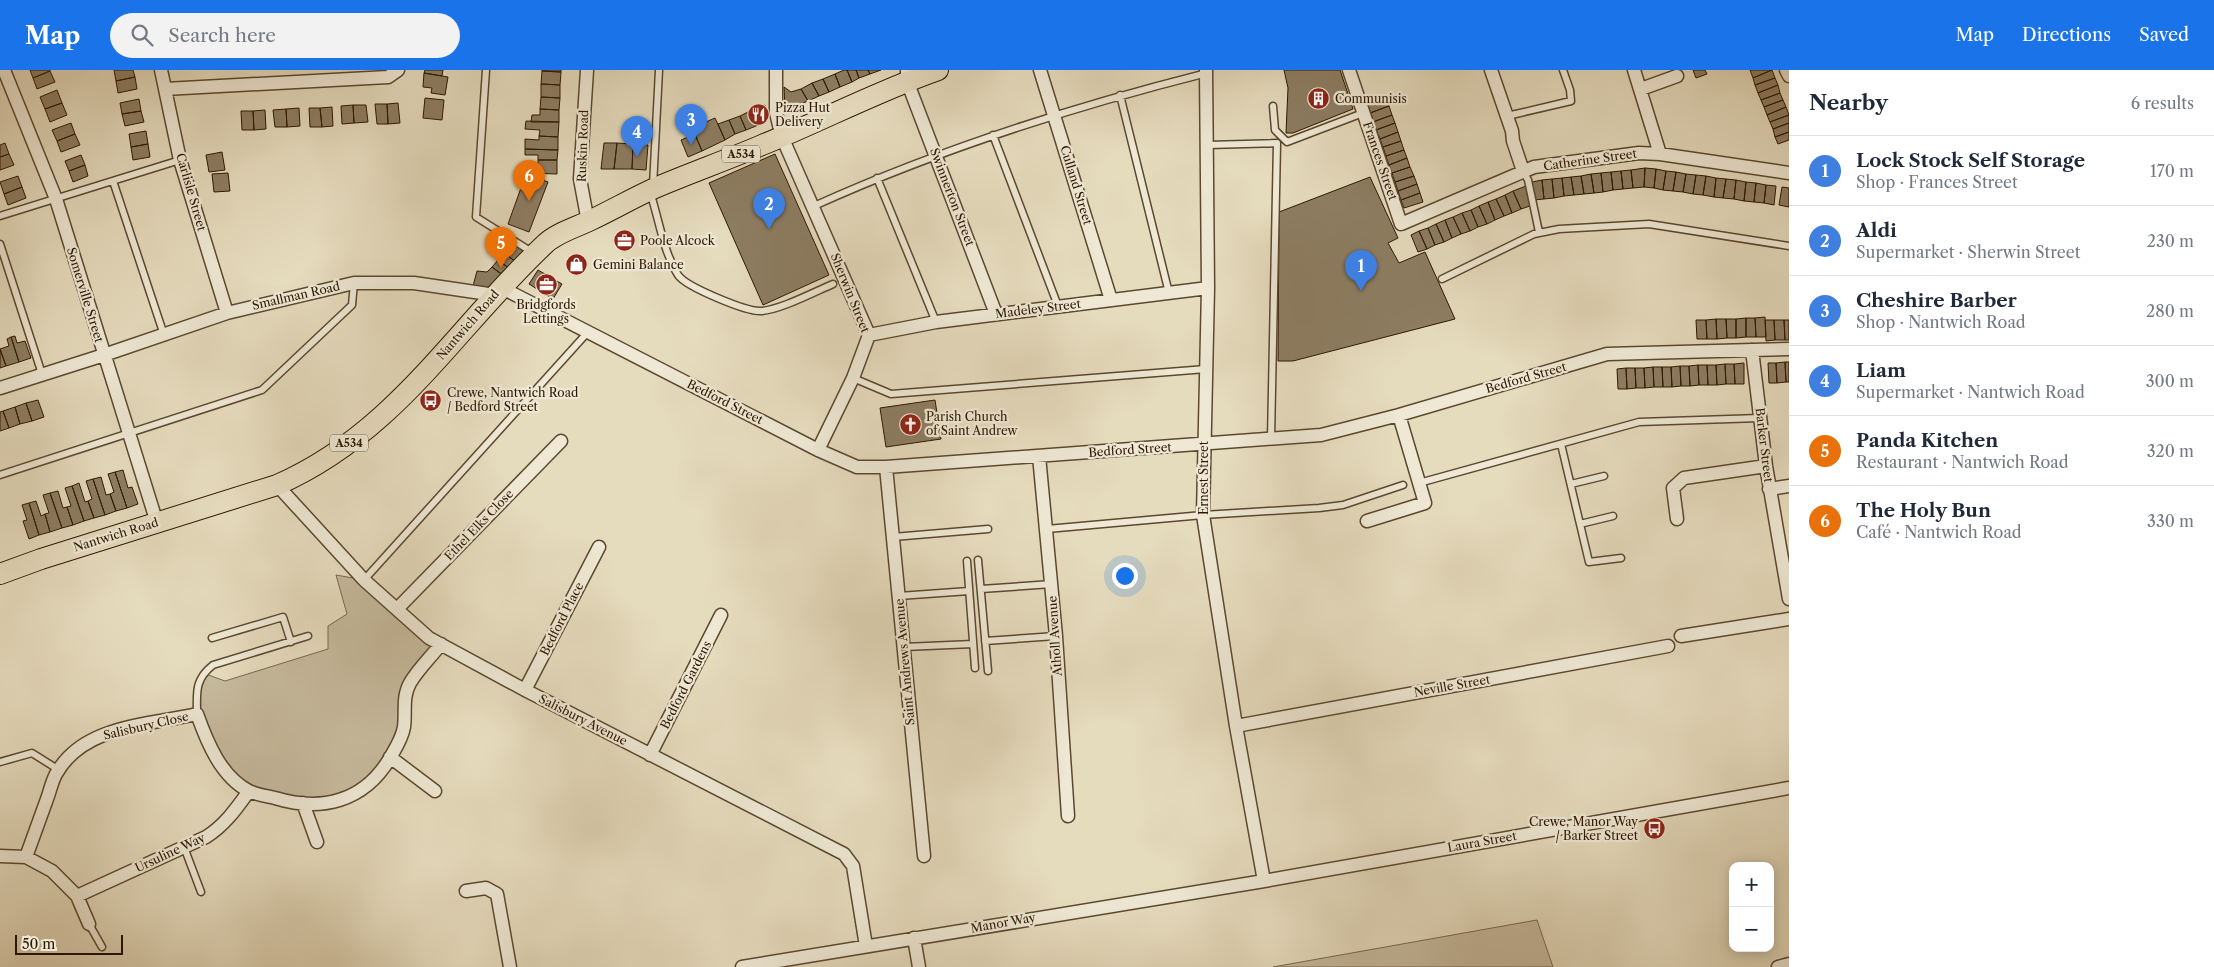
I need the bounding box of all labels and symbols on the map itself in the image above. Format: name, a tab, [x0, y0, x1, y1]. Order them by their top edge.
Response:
building icon: Communisis	[1307, 87, 1331, 111]
place label: Communisis	[1335, 91, 1407, 106]
place label: Pizza Hut Delivery	[775, 100, 831, 129]
restaurant icon: Pizza Hut Delivery	[747, 103, 771, 127]
pin: 3	[675, 104, 707, 145]
street label: Ruskin Road	[574, 109, 591, 182]
pin: 4	[621, 116, 653, 157]
street label: Frances Street	[1360, 120, 1401, 203]
street label: Culland Street	[1057, 143, 1096, 227]
street label: Catherine Street	[1542, 145, 1638, 173]
road number: A534	[722, 146, 760, 162]
street label: Swinnerton Street	[927, 146, 978, 249]
street label: Carlisle Street	[173, 151, 210, 233]
pin: 6	[513, 160, 545, 201]
pin: 2	[753, 188, 785, 229]
pin: 5	[485, 227, 517, 268]
office icon: Poole Alcock	[612, 229, 636, 253]
place label: Poole Alcock	[640, 233, 716, 248]
street label: Somerville Street	[64, 245, 107, 345]
pin: 1	[1345, 250, 1377, 291]
street label: Sherwin Street	[828, 251, 874, 336]
shop icon: Gemini Balance	[565, 253, 589, 277]
place label: Gemini Balance	[593, 257, 684, 272]
office icon: Bridgfords Lettings	[534, 272, 558, 296]
street label: Smallman Road	[250, 278, 342, 313]
street label: Nantwich Road	[433, 286, 503, 363]
street label: Madeley Street	[994, 296, 1082, 321]
place label: Bridgfords Lettings	[516, 297, 576, 326]
street label: Bedford Street	[1484, 359, 1569, 396]
street label: Bedford Street	[685, 376, 766, 427]
place label: Crewe, Nantwich Road / Bedford Street	[447, 385, 579, 414]
bus stop icon: Crewe, Nantwich Road / Bedford Street	[419, 388, 443, 412]
street label: Barker Street	[1752, 407, 1777, 484]
place label: Parish Church of Saint Andrew	[926, 409, 1019, 438]
church icon: Parish Church of Saint Andrew	[898, 412, 922, 436]
road number: A534	[330, 434, 368, 452]
street label: Bedford Street	[1088, 439, 1173, 460]
street label: Ernest Street	[1196, 440, 1211, 515]
street label: Ethel Elks Close	[441, 486, 516, 563]
street label: Nantwich Road	[72, 514, 161, 555]
your location	[1112, 563, 1138, 589]
street label: Bedford Place	[537, 579, 587, 658]
street label: Atholl Avenue	[1044, 595, 1065, 678]
street label: Saint Andrews Avenue	[891, 598, 918, 726]
street label: Bedford Gardens	[657, 638, 714, 731]
street label: Neville Street	[1413, 671, 1492, 700]
street label: Salisbury Avenue	[536, 691, 630, 748]
street label: Salisbury Close	[102, 708, 190, 743]
place label: Crewe, Manor Way / Barker Street	[1529, 814, 1639, 843]
bus stop icon: Crewe, Manor Way / Barker Street	[1642, 817, 1666, 841]
street label: Laura Street	[1446, 828, 1518, 855]
street label: Ursuline Way	[132, 830, 207, 875]
street label: Manor Way	[969, 909, 1037, 936]
scale bar	[15, 932, 122, 955]

